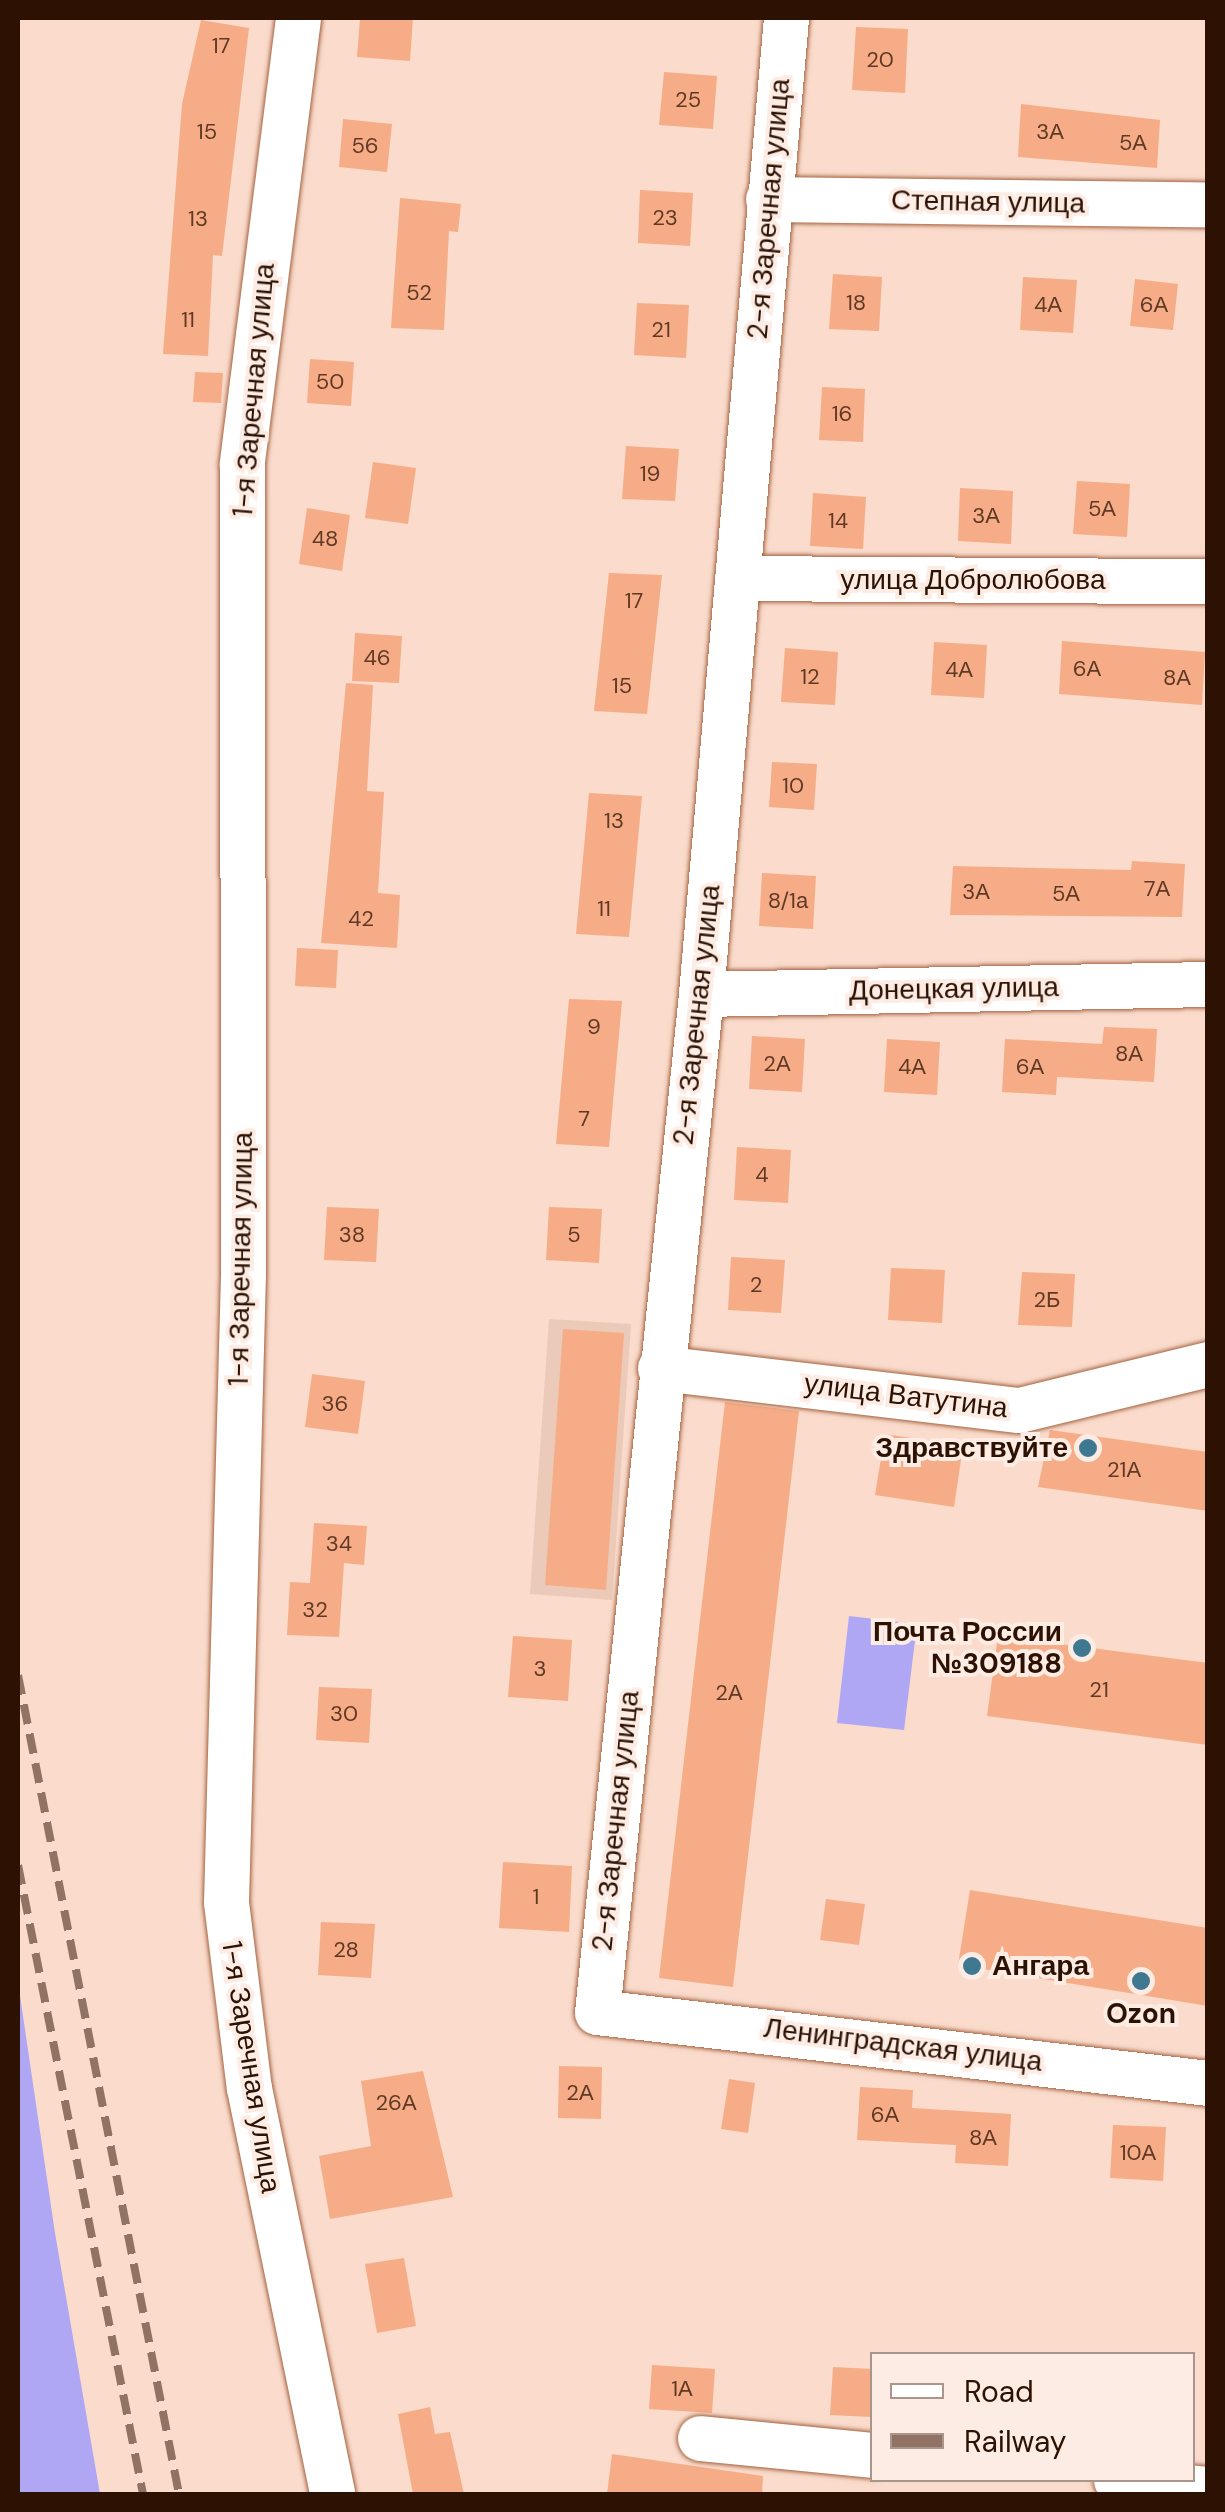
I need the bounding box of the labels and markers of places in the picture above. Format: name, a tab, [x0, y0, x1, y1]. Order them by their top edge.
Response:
place label: Здравствуйте	[876, 1431, 1068, 1465]
marker: Здравствуйте	[1077, 1437, 1099, 1459]
place label: Почта России №309188	[873, 1615, 1062, 1681]
marker: Почта России №309188	[1071, 1637, 1093, 1659]
place label: Ангара	[992, 1949, 1089, 1983]
marker: Ангара	[961, 1955, 983, 1977]
marker: Ozon	[1130, 1970, 1152, 1992]
place label: Ozon	[1106, 1997, 1176, 2031]

